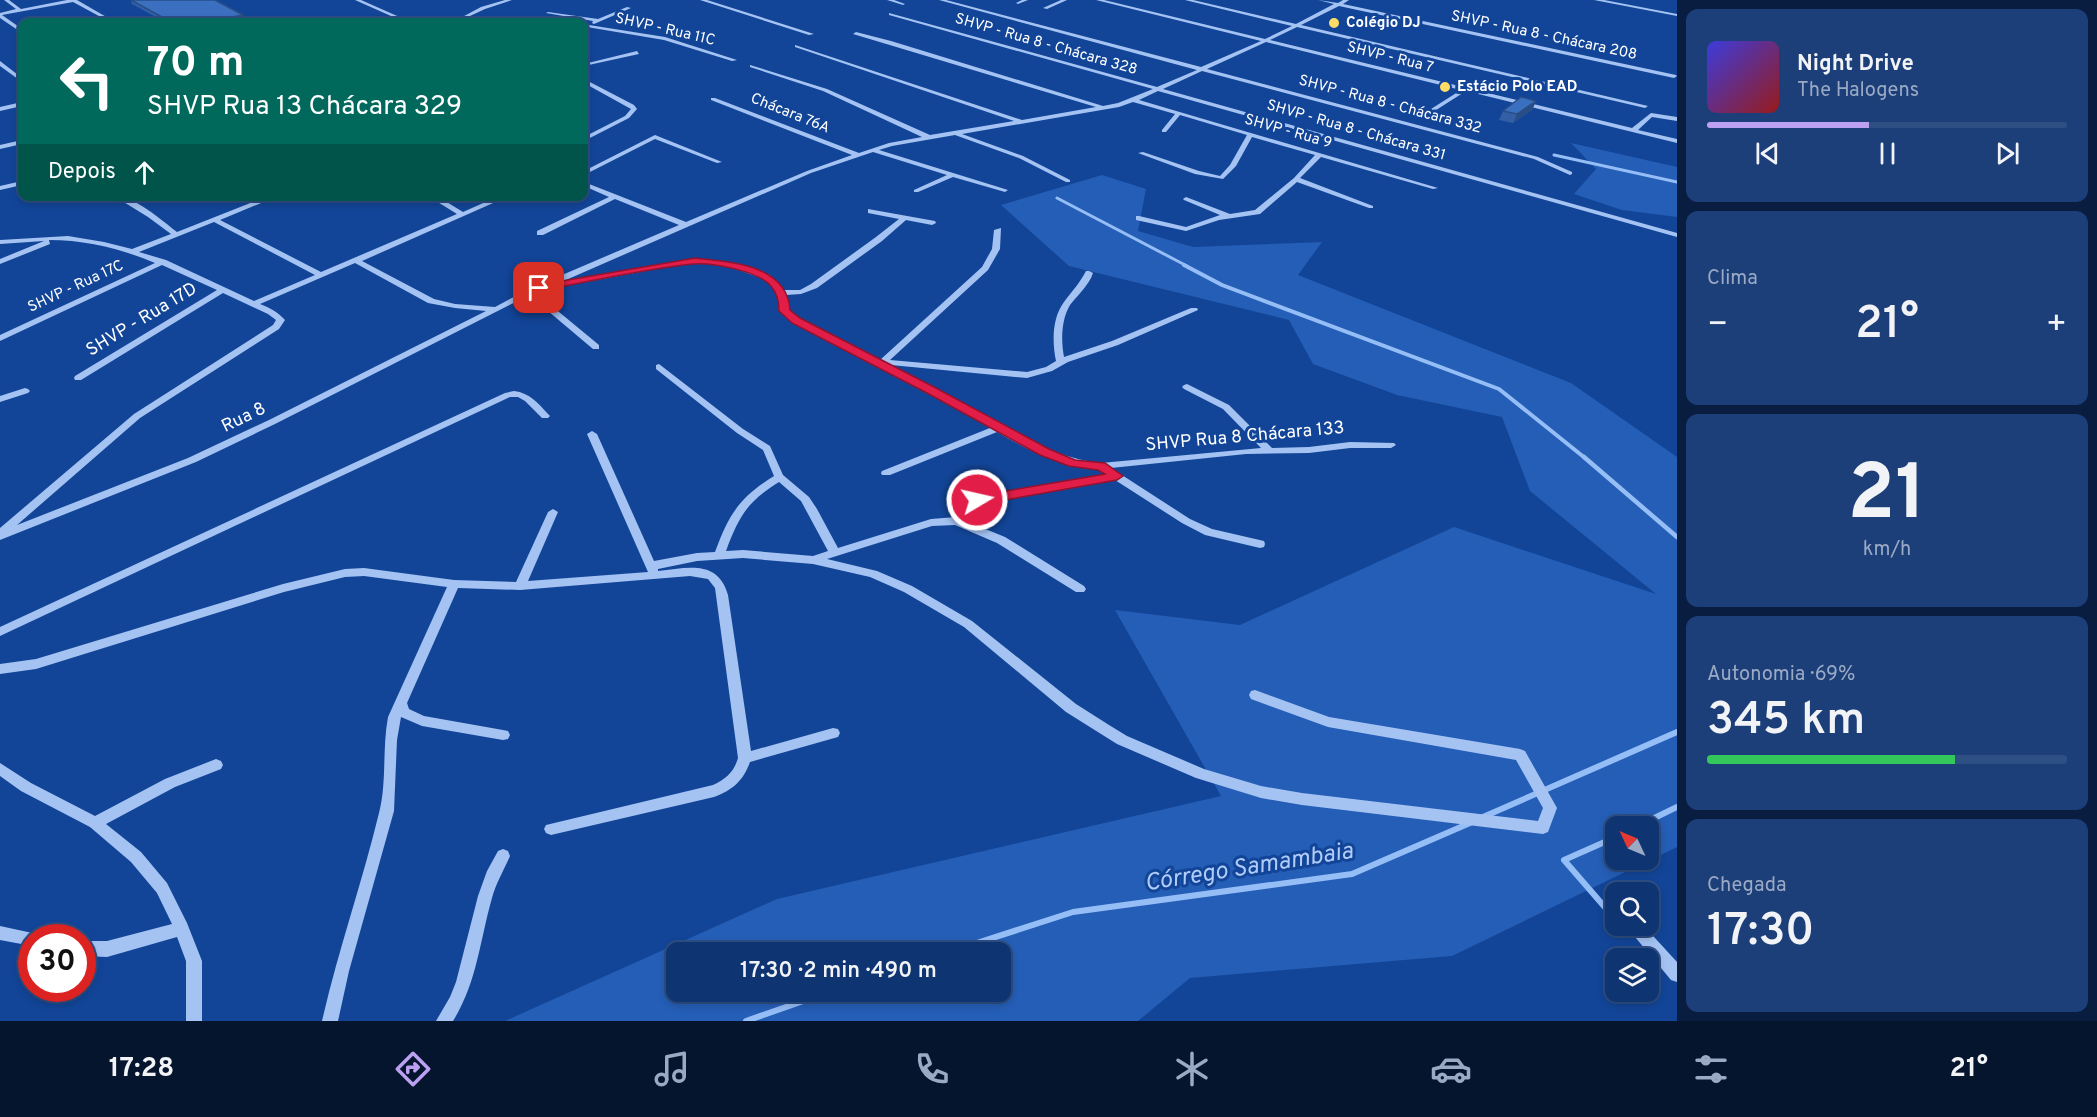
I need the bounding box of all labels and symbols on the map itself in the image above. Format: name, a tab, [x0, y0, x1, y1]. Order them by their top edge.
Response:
street label: SHVP - Rua 8 - Chácara 208	[1449, 7, 1639, 65]
street label: SHVP - Rua 11C	[613, 9, 717, 51]
street label: SHVP - Rua 8 - Chácara 328	[953, 10, 1139, 80]
place label: Colégio DJ	[1346, 14, 1421, 33]
marker: Colégio DJ	[1327, 16, 1341, 30]
street label: SHVP - Rua 7	[1345, 38, 1435, 78]
street label: SHVP - Rua 8 - Chácara 332	[1296, 71, 1484, 139]
place label: Estácio Polo EAD	[1457, 78, 1577, 97]
marker: Estácio Polo EAD	[1438, 80, 1452, 94]
street label: Chácara 76A	[748, 90, 832, 138]
street label: SHVP - Rua 8 - Chácara 331	[1264, 96, 1448, 166]
street label: SHVP - Rua 9	[1242, 110, 1334, 154]
street label: SHVP - Rua 17C	[25, 256, 127, 318]
pin	[513, 262, 564, 313]
street label: SHVP - Rua 17D	[82, 278, 202, 362]
street label: Rua 8	[218, 397, 270, 439]
street label: SHVP Rua 8 Chácara 133	[1145, 417, 1345, 457]
position arrow	[945, 468, 1009, 532]
north arrow	[1605, 816, 1659, 870]
water label: Córrego Samambaia	[1143, 837, 1356, 899]
speed limit sign: 30	[18, 924, 96, 1002]

